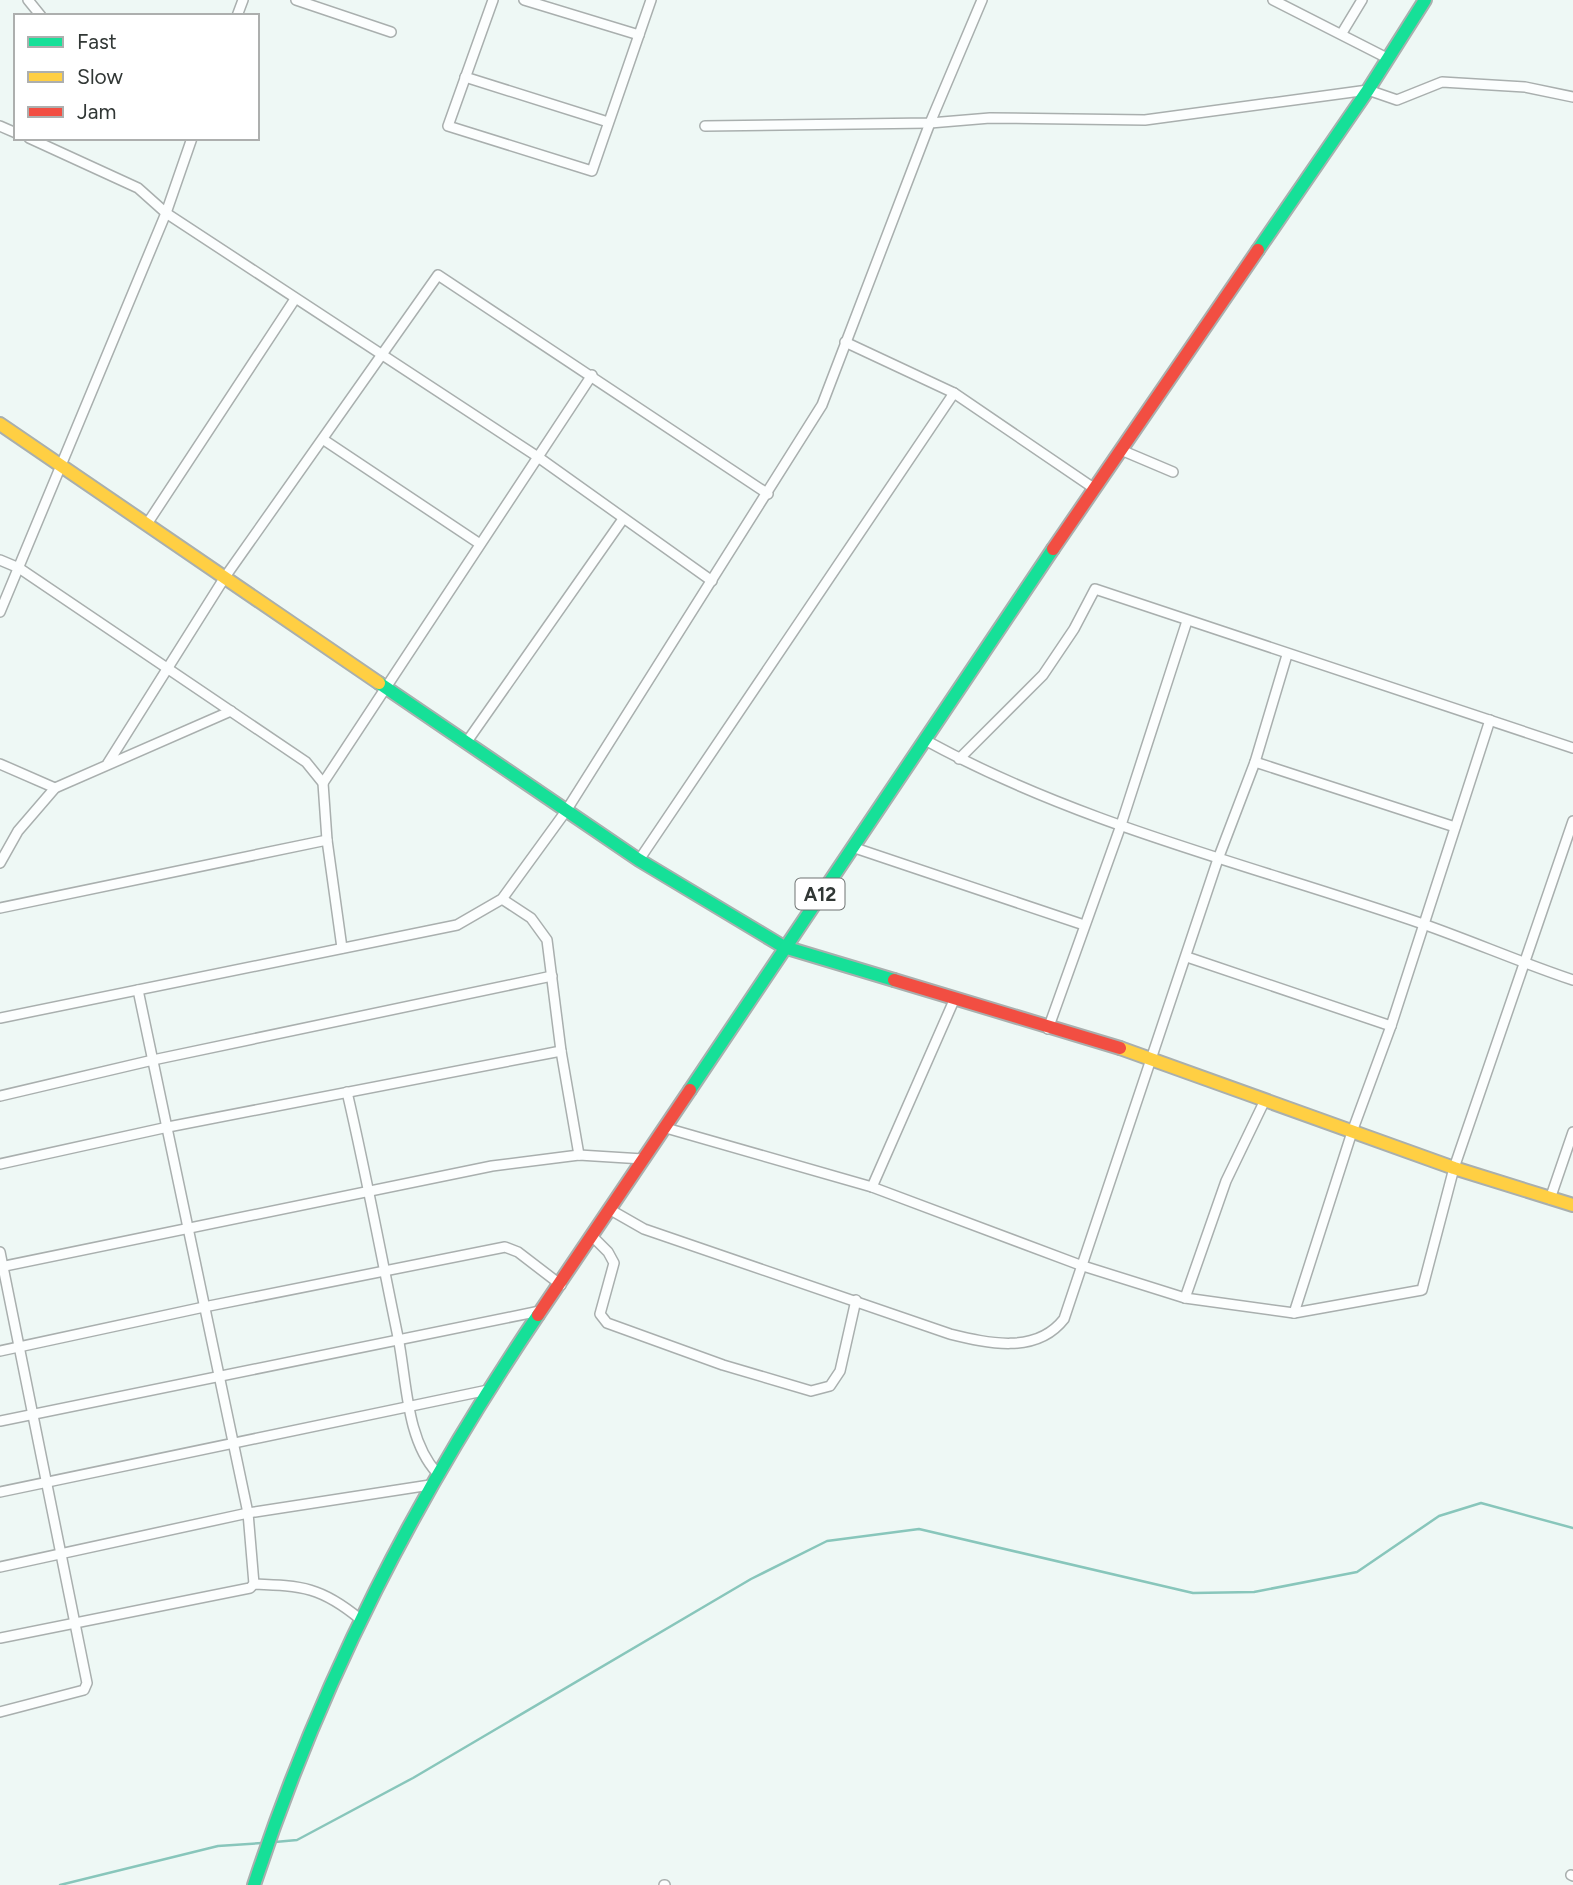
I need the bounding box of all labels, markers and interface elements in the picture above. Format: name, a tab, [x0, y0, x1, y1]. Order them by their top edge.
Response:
legend	[14, 14, 259, 140]
text: Fast	[77, 29, 117, 54]
text: Slow	[77, 64, 123, 89]
text: Jam	[77, 99, 116, 124]
road number: A12	[796, 878, 844, 909]

